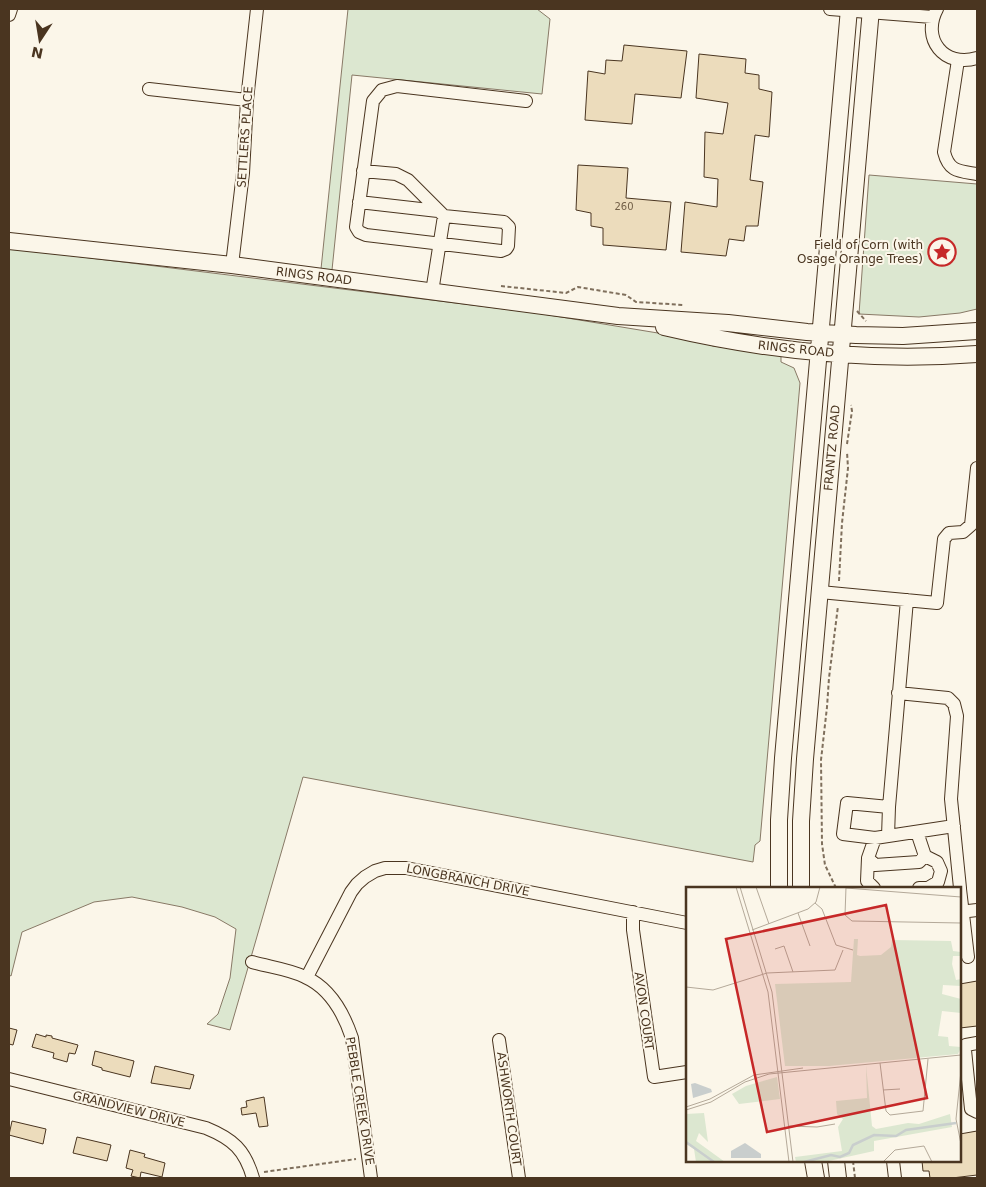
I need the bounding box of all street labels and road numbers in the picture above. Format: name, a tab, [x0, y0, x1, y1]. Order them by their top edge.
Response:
street label: SETTLERS PLACE	[234, 86, 256, 188]
street label: RINGS ROAD	[275, 264, 353, 288]
street label: RINGS ROAD	[757, 338, 835, 360]
street label: FRANTZ ROAD	[821, 404, 843, 492]
street label: LONGBRANCH DRIVE	[405, 861, 531, 899]
street label: AVON COURT	[632, 971, 657, 1052]
street label: PEBBLE CREEK DRIVE	[343, 1036, 377, 1166]
street label: ASHWORTH COURT	[494, 1051, 524, 1168]
street label: GRANDVIEW DRIVE	[71, 1088, 187, 1130]

